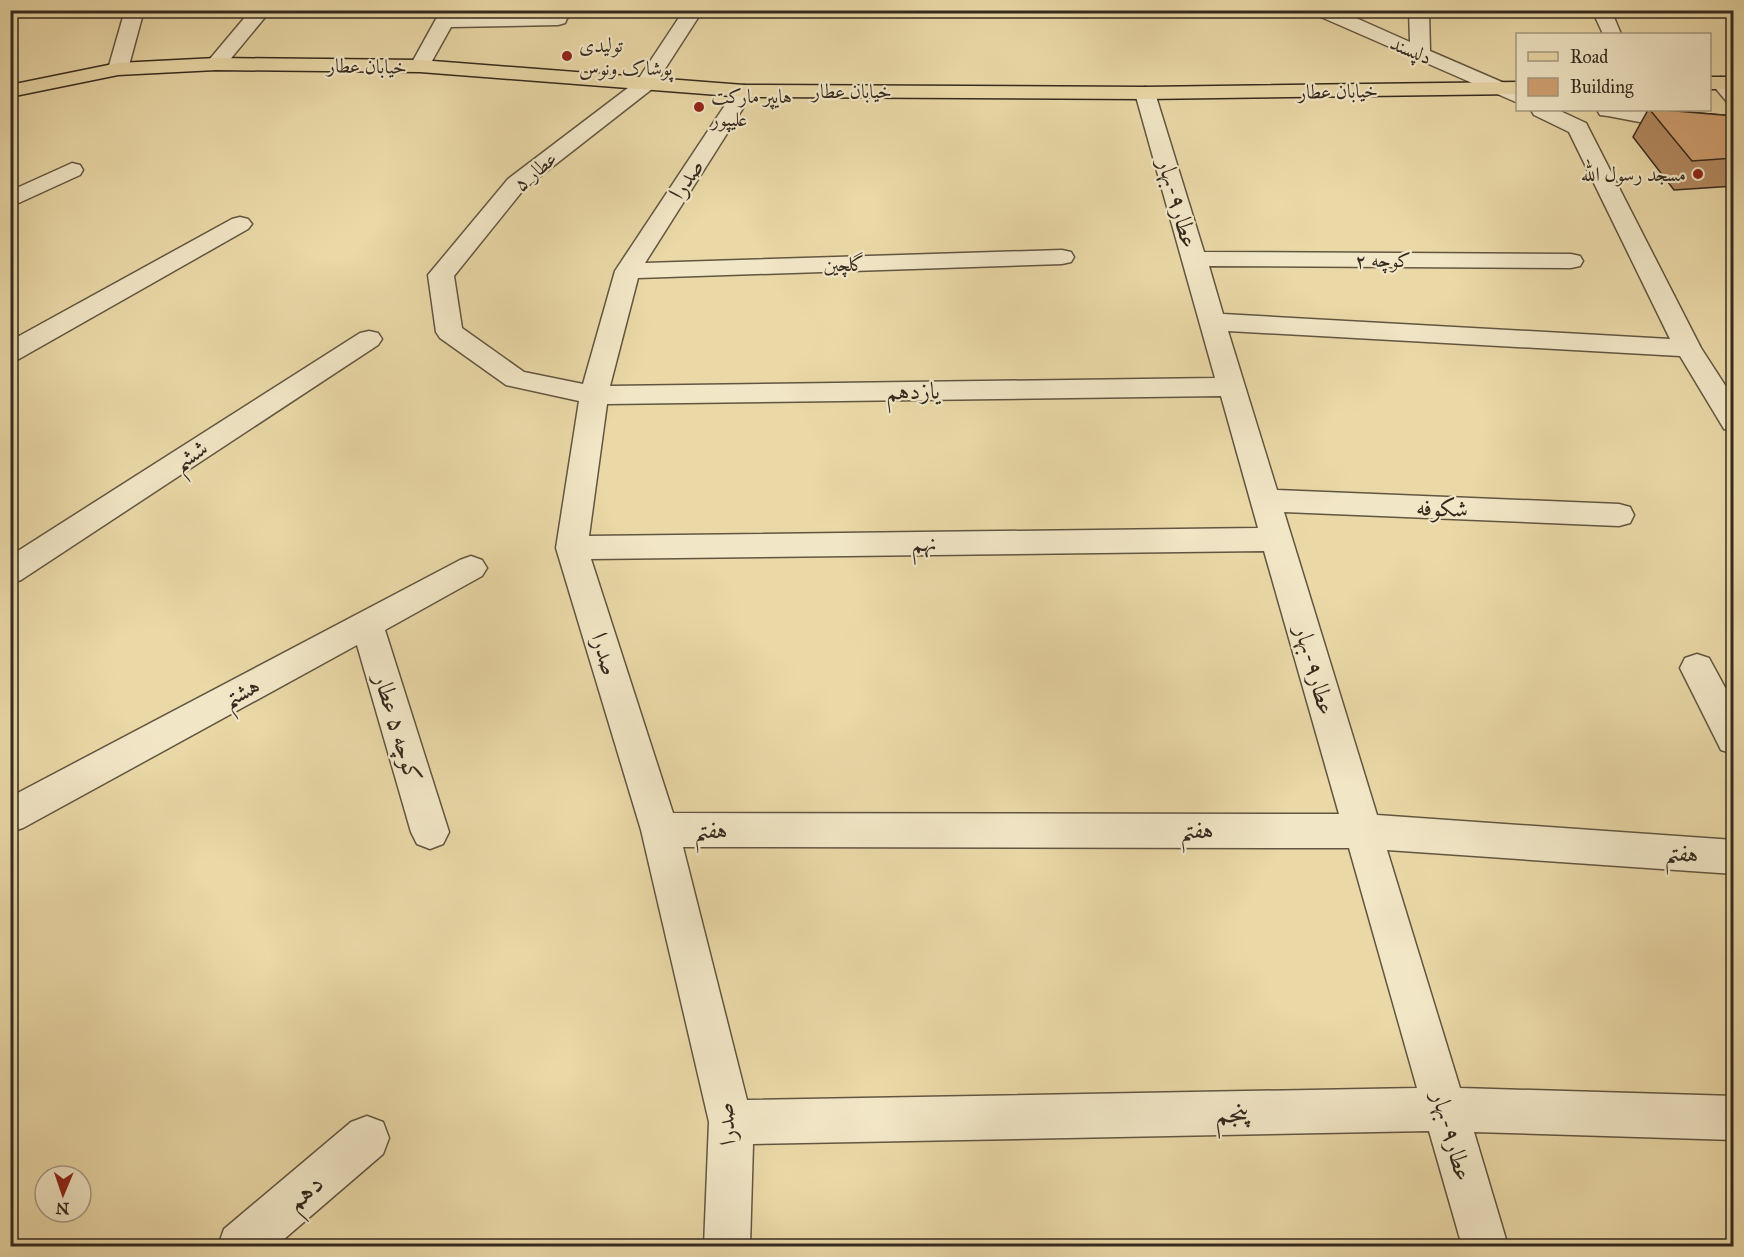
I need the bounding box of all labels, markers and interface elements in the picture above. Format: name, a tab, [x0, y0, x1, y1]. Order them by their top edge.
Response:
street label: دلپسند	[1386, 31, 1436, 71]
place label: تولیدی پوشاک ونوس	[579, 33, 674, 83]
legend	[1516, 33, 1711, 111]
text: Road	[1570, 46, 1608, 68]
marker: تولیدی پوشاک ونوس	[560, 49, 574, 63]
street label: خیابان عطار	[325, 53, 407, 79]
text: Building	[1570, 76, 1634, 99]
street label: خیابان عطار	[1296, 78, 1378, 104]
street label: خیابان عطار	[810, 79, 892, 103]
place label: هایپر مارکت علیپور	[709, 84, 792, 133]
marker: هایپر مارکت علیپور	[692, 100, 706, 114]
street label: عطار ۵	[508, 146, 562, 196]
street label: صدرا	[662, 153, 710, 205]
street label: عطار۹-بهار	[1150, 153, 1205, 251]
place label: مسجد رسول الله	[1581, 159, 1686, 187]
marker: مسجد رسول الله	[1691, 167, 1705, 181]
street label: کوچه ۲	[1355, 248, 1411, 274]
street label: گلچین	[823, 251, 865, 279]
street label: یازدهم	[886, 376, 942, 413]
street label: ششم	[167, 433, 218, 485]
street label: شکوفه	[1415, 492, 1469, 524]
street label: نهم	[911, 528, 937, 565]
street label: عطار۹-بهار	[1287, 620, 1342, 718]
street label: صدرا	[584, 629, 626, 679]
street label: کوچه ۵ عطار	[365, 668, 429, 786]
street label: هشتم	[217, 670, 269, 722]
street label: هفتم	[694, 815, 728, 854]
street label: هفتم	[1180, 815, 1214, 854]
street label: هفتم	[1664, 837, 1700, 878]
street label: عطار۹-بهار	[1424, 1086, 1479, 1184]
street label: پنجم	[1215, 1095, 1252, 1140]
street label: صدرا	[709, 1101, 743, 1147]
north arrow	[33, 1164, 93, 1224]
street label: دهم	[277, 1166, 336, 1225]
text: N	[55, 1199, 70, 1218]

